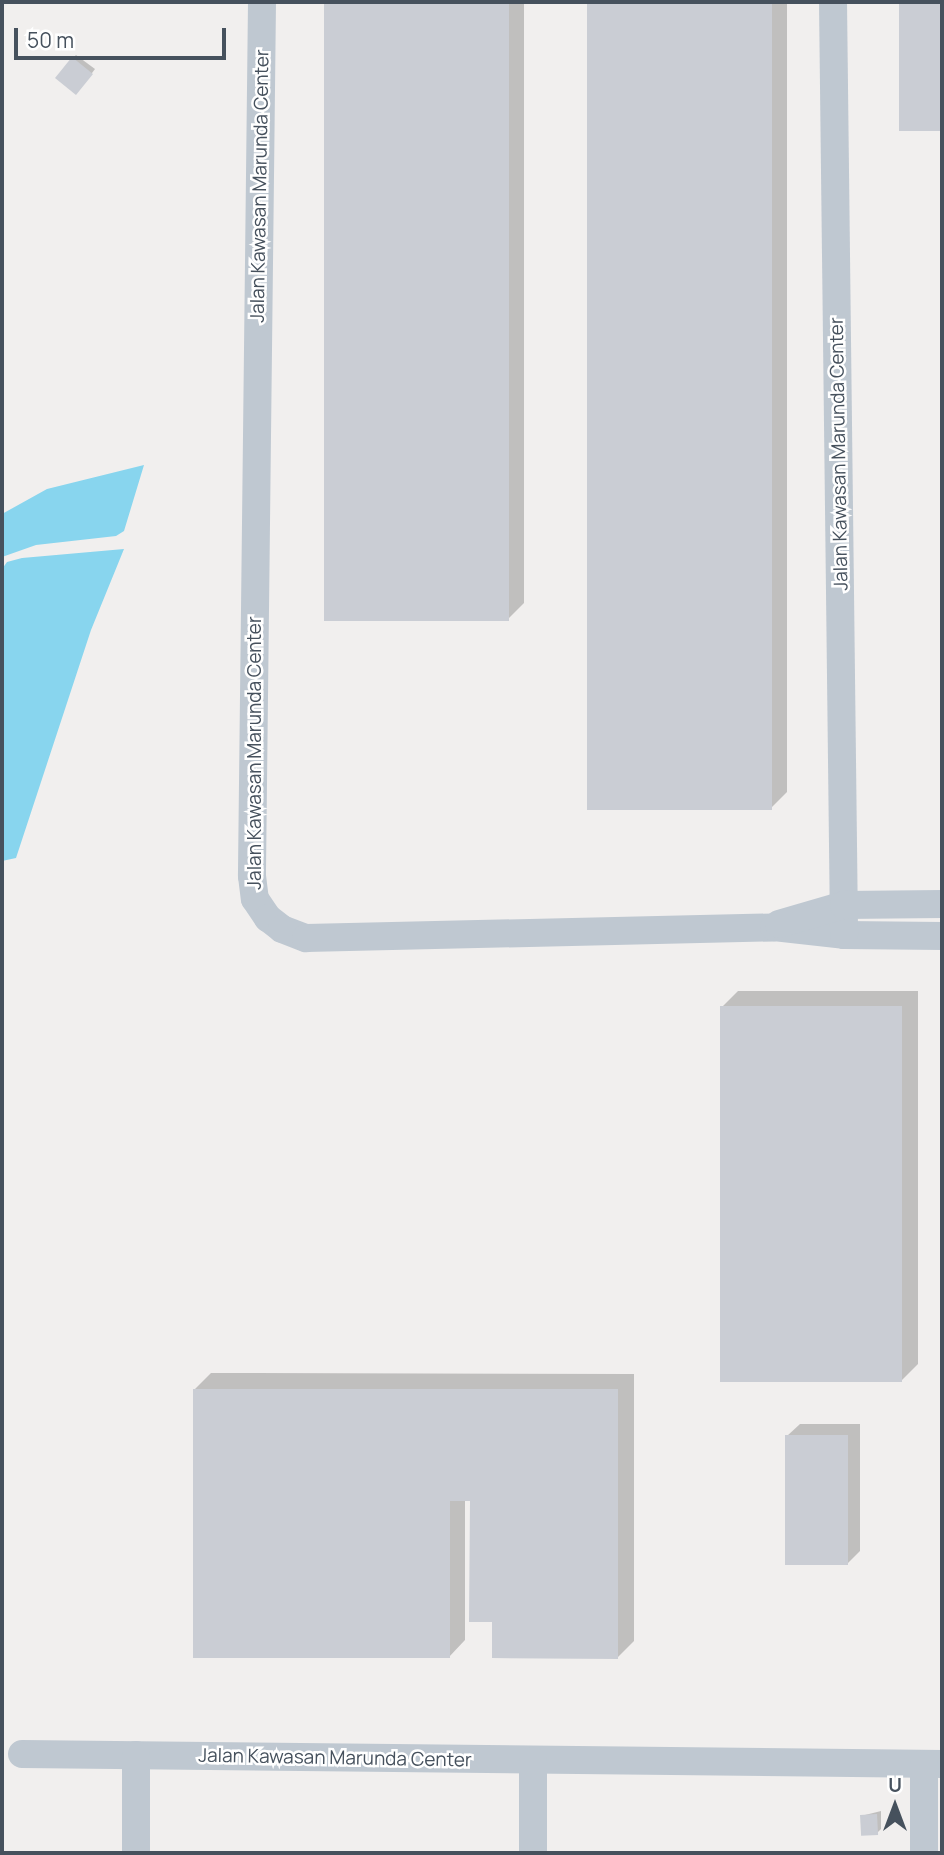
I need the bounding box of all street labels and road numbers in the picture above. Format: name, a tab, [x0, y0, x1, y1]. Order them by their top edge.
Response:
street label: Jalan Kawasan Marunda Center	[246, 49, 274, 323]
street label: Jalan Kawasan Marunda Center	[825, 317, 853, 591]
street label: Jalan Kawasan Marunda Center	[244, 616, 266, 890]
street label: Jalan Kawasan Marunda Center	[198, 1744, 472, 1772]

